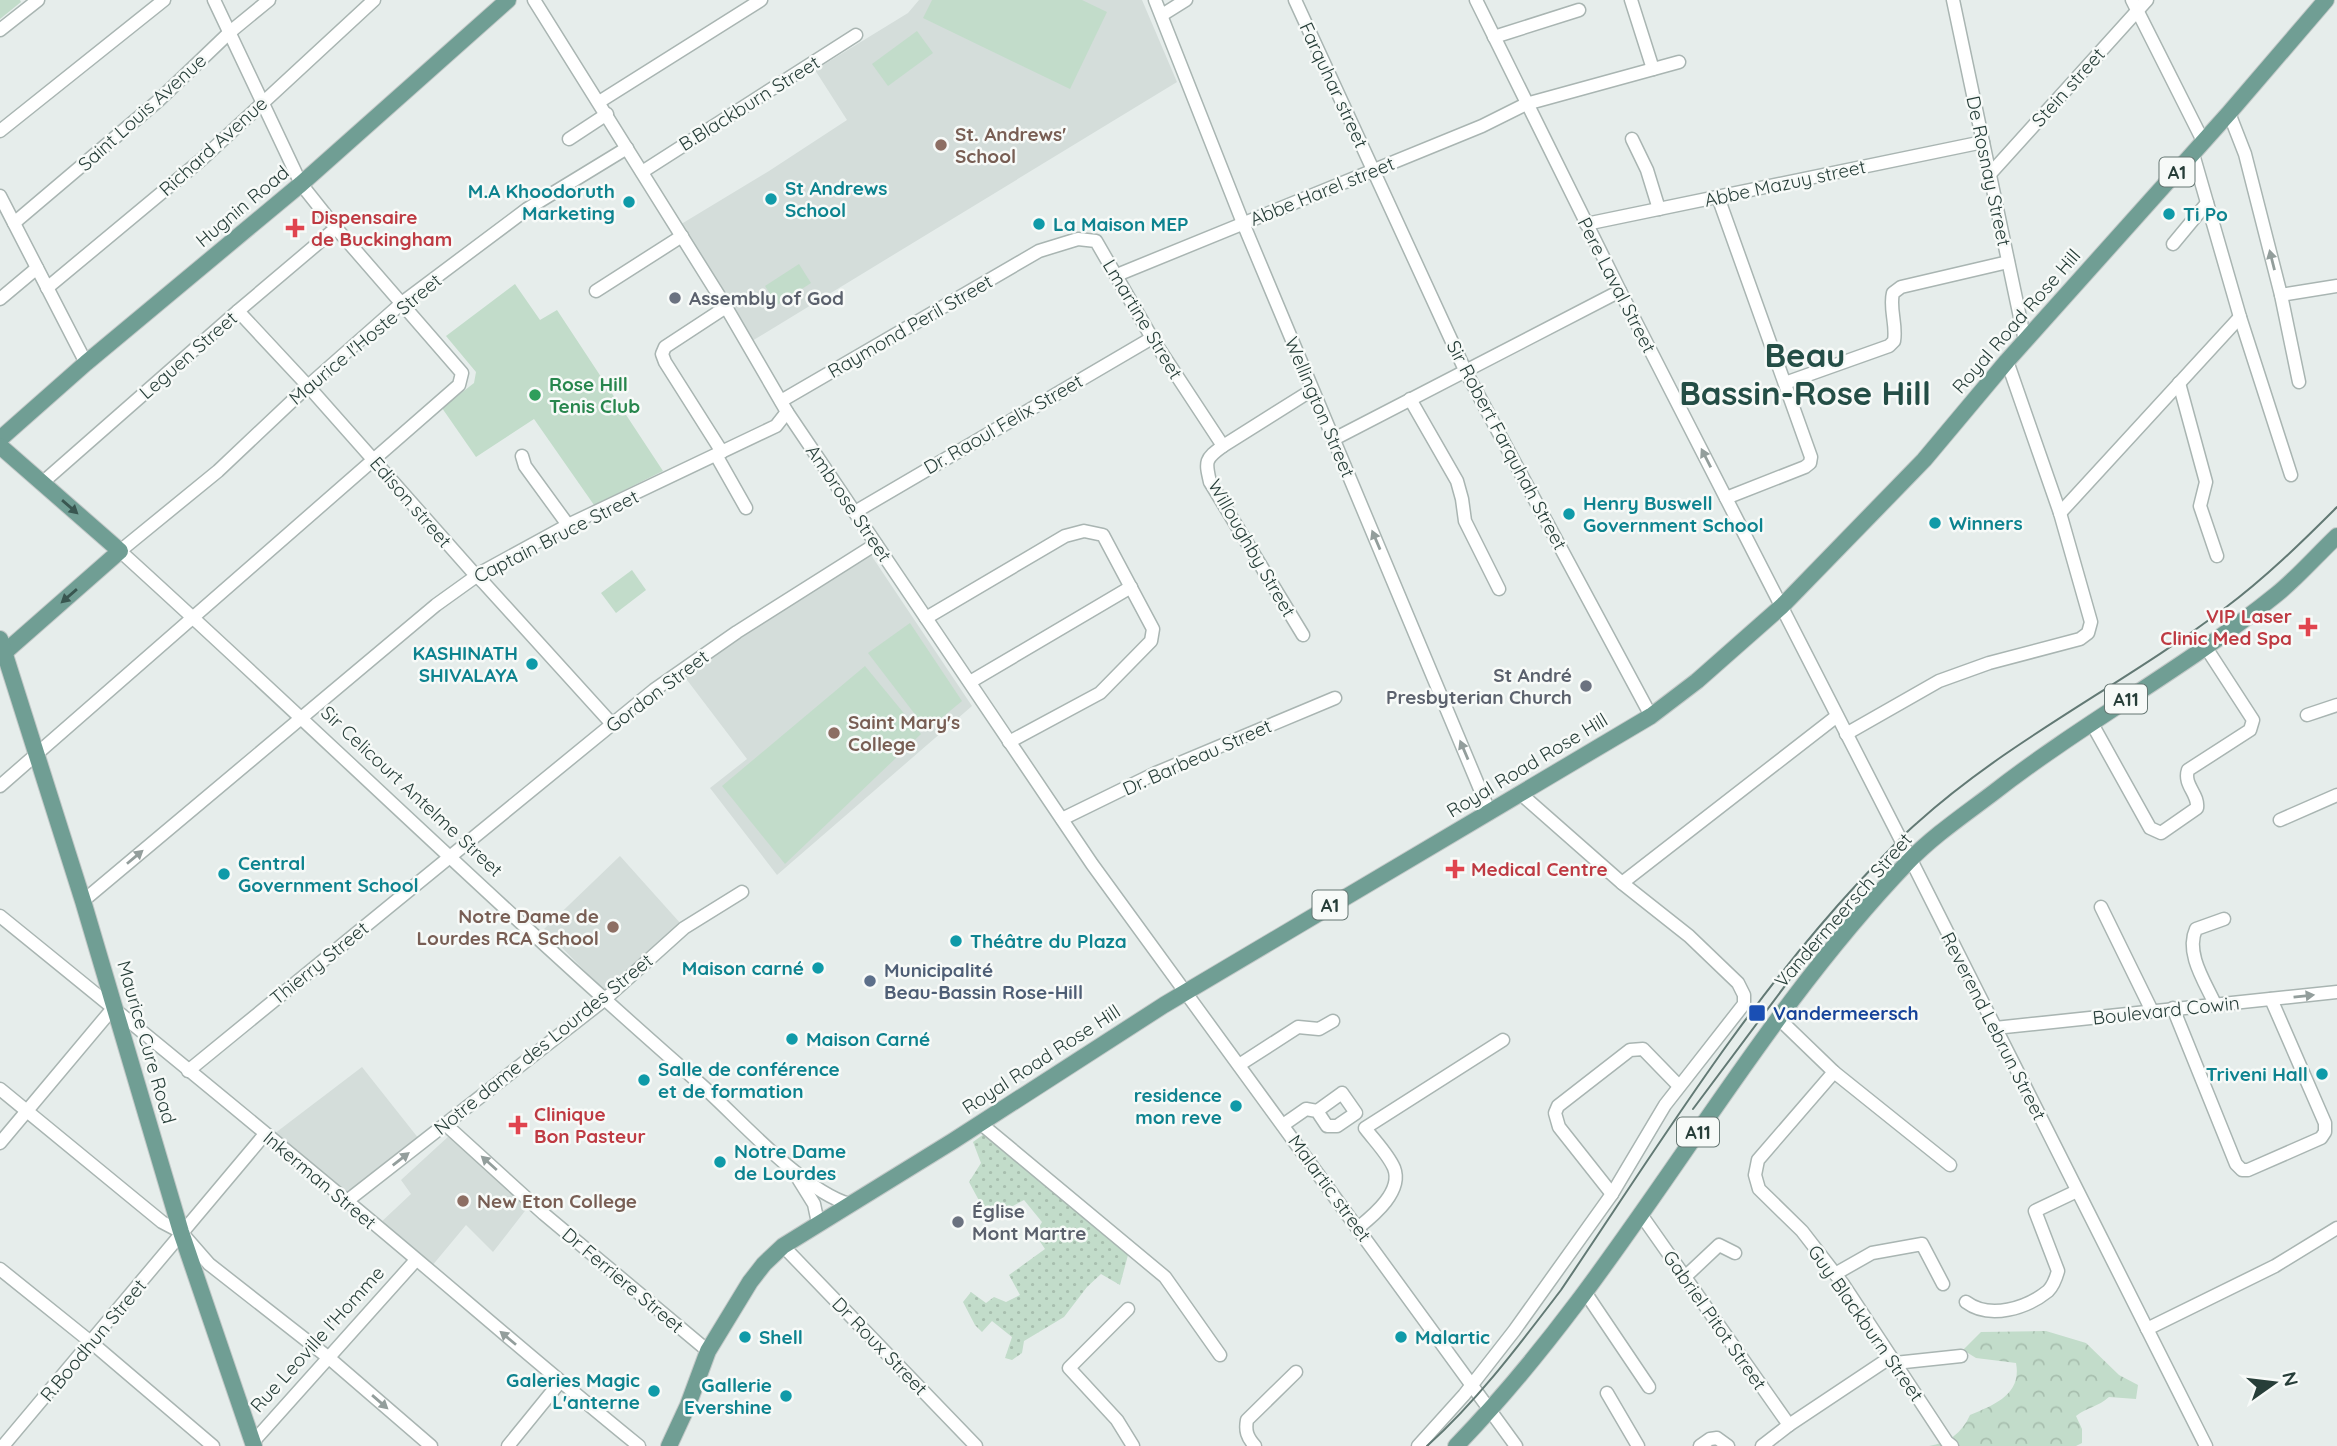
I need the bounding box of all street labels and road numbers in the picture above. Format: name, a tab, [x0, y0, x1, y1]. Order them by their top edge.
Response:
street label: Farquhar street	[1294, 18, 1374, 152]
street label: Stein street	[2026, 42, 2110, 132]
street label: Saint Louis Avenue	[73, 48, 211, 176]
street label: B.Blackburn Street	[674, 50, 824, 156]
street label: Richard Avenue	[154, 91, 272, 201]
street label: De Rosnay Street	[1961, 94, 2017, 248]
street label: Abbe Harel street	[1246, 151, 1398, 231]
street label: Abbe Mazuy street	[1702, 154, 1868, 212]
road number: A1	[2160, 158, 2194, 187]
street label: Hugnin Road	[190, 160, 294, 252]
street label: Pere Laval Street	[1572, 213, 1662, 357]
street label: Royal Road Rose Hill	[1947, 244, 2085, 398]
street label: Lmartine Street	[1098, 255, 1188, 383]
street label: Maurice I'Hoste Street	[284, 268, 446, 410]
street label: Raymond Peril Street	[823, 269, 997, 383]
street label: Leguen Street	[134, 306, 242, 404]
street label: Wellington Street	[1280, 333, 1360, 481]
street label: Sir Robert Farquhah Street	[1442, 336, 1572, 554]
street label: Dr. Raoul Felix Street	[919, 369, 1087, 479]
street label: Ambrose Street	[801, 440, 897, 566]
street label: Edison street	[365, 451, 457, 553]
street label: Willoughby Street	[1203, 475, 1301, 621]
street label: Captain Bruce Street	[470, 484, 642, 588]
street label: Gordon Street	[601, 645, 713, 737]
road number: A11	[2105, 684, 2147, 714]
street label: Sir Celicourt Antelme Street	[316, 700, 508, 882]
street label: Royal Road Rose Hill	[1442, 707, 1612, 823]
street label: Dr. Barbeau Street	[1119, 713, 1275, 801]
street label: Vandermeersch Street	[1769, 828, 1917, 992]
road number: A1	[1312, 890, 1348, 920]
street label: Thierry Street	[265, 916, 373, 1010]
street label: Reverend Lebrun Street	[1936, 928, 2052, 1124]
street label: Notre dame des Lourdes Street	[429, 948, 657, 1140]
street label: Maurice Cure Road	[112, 958, 182, 1126]
street label: Boulevard Cowin	[2091, 990, 2241, 1030]
street label: Royal Road Rose Hill	[957, 999, 1125, 1119]
road number: A11	[1677, 1118, 1719, 1147]
street label: Inkerman Street	[258, 1126, 382, 1234]
street label: Malartic street	[1283, 1130, 1377, 1246]
street label: Dr Ferriere Street	[557, 1222, 689, 1338]
street label: Guy Blackburn Street	[1803, 1240, 1929, 1406]
street label: Gabriel Pitot Street	[1658, 1246, 1772, 1394]
street label: Rue Leoville l'Homme	[245, 1261, 389, 1417]
street label: R.Boodhun Street	[35, 1274, 151, 1406]
street label: Dr Roux Street	[827, 1292, 933, 1400]

